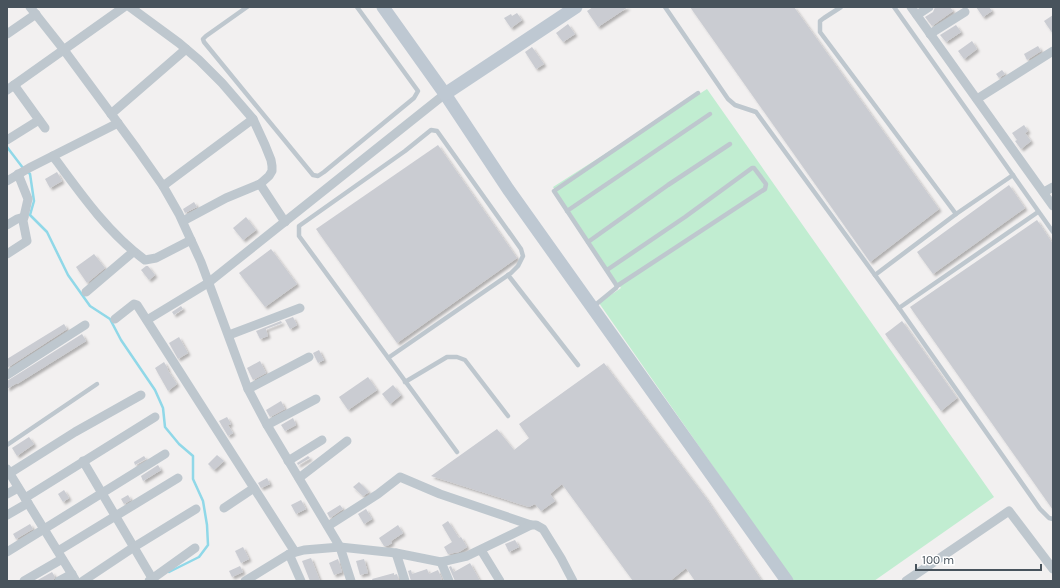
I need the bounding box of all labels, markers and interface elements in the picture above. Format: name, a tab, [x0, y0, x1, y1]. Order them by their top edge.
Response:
scale bar	[916, 546, 1041, 572]
text: 100 m	[922, 553, 954, 567]

